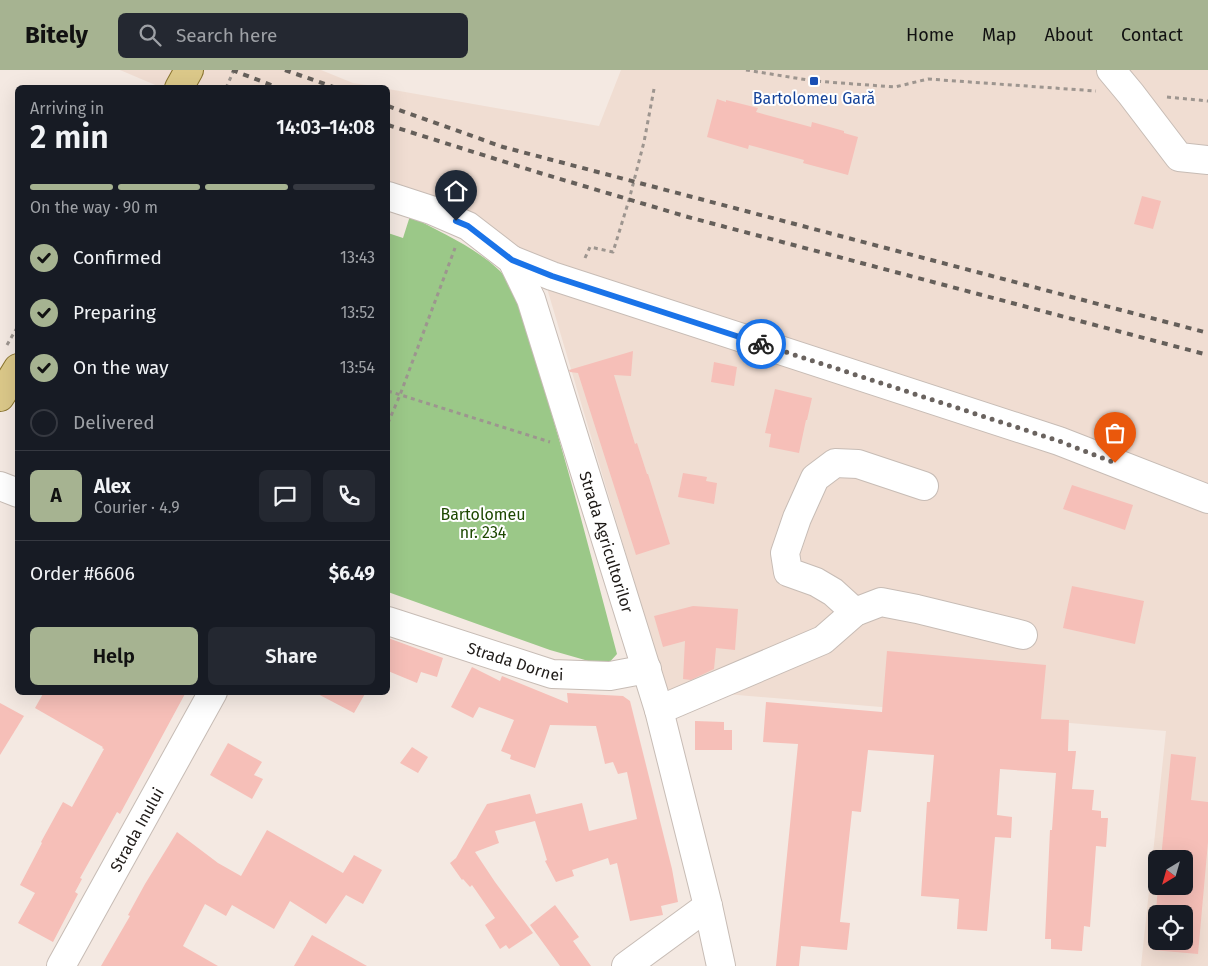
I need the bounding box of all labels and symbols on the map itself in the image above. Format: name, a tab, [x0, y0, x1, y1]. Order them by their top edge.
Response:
marker: Bartolomeu Gară	[808, 75, 820, 87]
place label: Bartolomeu Gară	[753, 89, 875, 108]
pin	[435, 170, 477, 221]
courier	[736, 319, 786, 369]
pin	[1094, 412, 1136, 463]
street label: Strada Agricultorilor	[576, 469, 638, 616]
park label: Bartolomeu nr. 234	[440, 505, 526, 542]
street label: Strada Dornei	[465, 638, 564, 684]
street label: Strada Inului	[106, 784, 168, 875]
north arrow	[1148, 850, 1192, 895]

